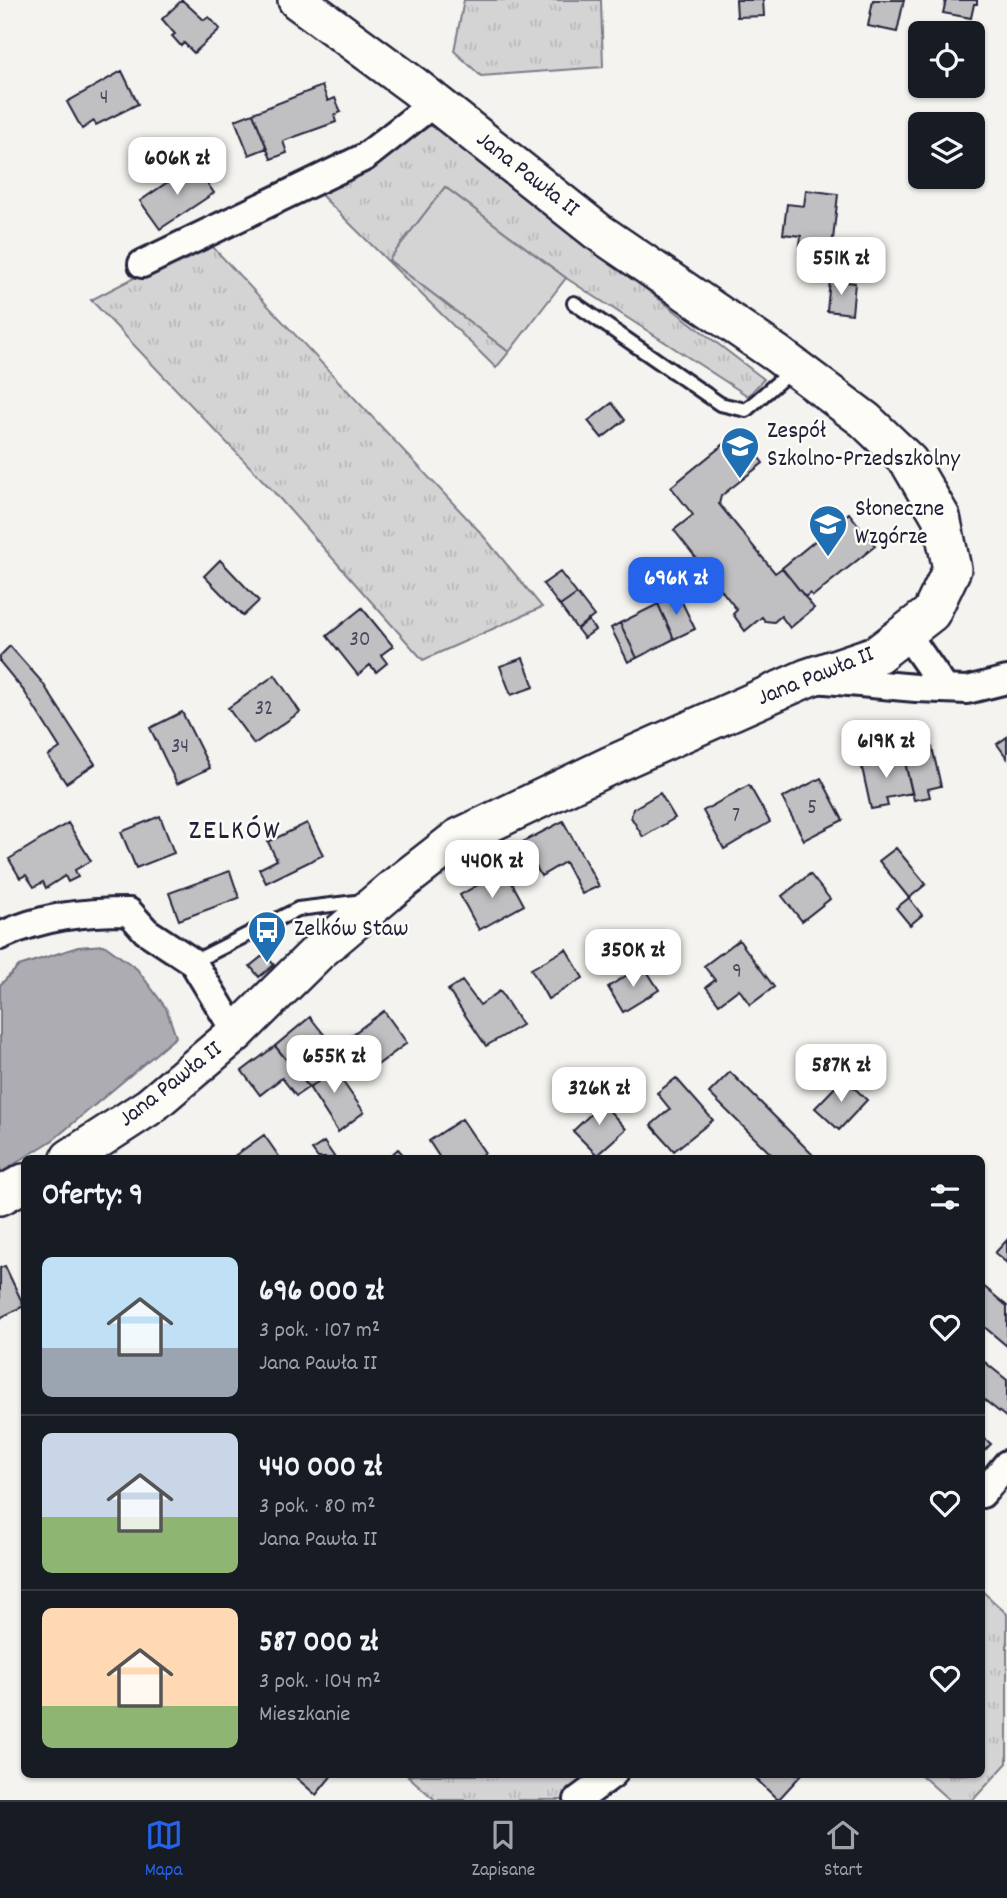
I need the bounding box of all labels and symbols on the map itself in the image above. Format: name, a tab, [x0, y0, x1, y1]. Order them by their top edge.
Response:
house number: 4	[100, 84, 108, 114]
street label: Jana Pawła II	[468, 124, 586, 227]
pin: 606K zł	[112, 138, 242, 197]
pin: 551K zł	[776, 238, 906, 297]
place label: Zespół Szkolno-Przedszkolny	[767, 415, 961, 477]
school or university icon: Zespół Szkolno-Przedszkolny	[719, 425, 761, 480]
place label: Słoneczne Wzgórze	[855, 493, 944, 555]
school or university icon: Słoneczne Wzgórze	[807, 503, 849, 558]
pin: 696K zł	[611, 558, 741, 617]
house number: 30	[350, 626, 370, 656]
street label: Jana Pawła II	[753, 638, 880, 716]
house number: 32	[255, 695, 273, 725]
pin: 619K zł	[821, 720, 951, 780]
house number: 34	[171, 733, 189, 763]
house number: 5	[807, 794, 817, 824]
house number: 7	[732, 802, 740, 832]
district label: ZELKÓW	[189, 813, 281, 853]
pin: 440K zł	[427, 841, 557, 900]
bus stop icon: Zelków Staw	[246, 909, 288, 964]
place label: Zelków Staw	[294, 913, 408, 947]
pin: 350K zł	[568, 930, 698, 989]
house number: 9	[732, 958, 742, 988]
street label: Jana Pawła II	[112, 1033, 230, 1136]
pin: 655K zł	[269, 1036, 399, 1095]
pin: 587K zł	[776, 1044, 906, 1104]
pin: 326K zł	[534, 1068, 664, 1127]

